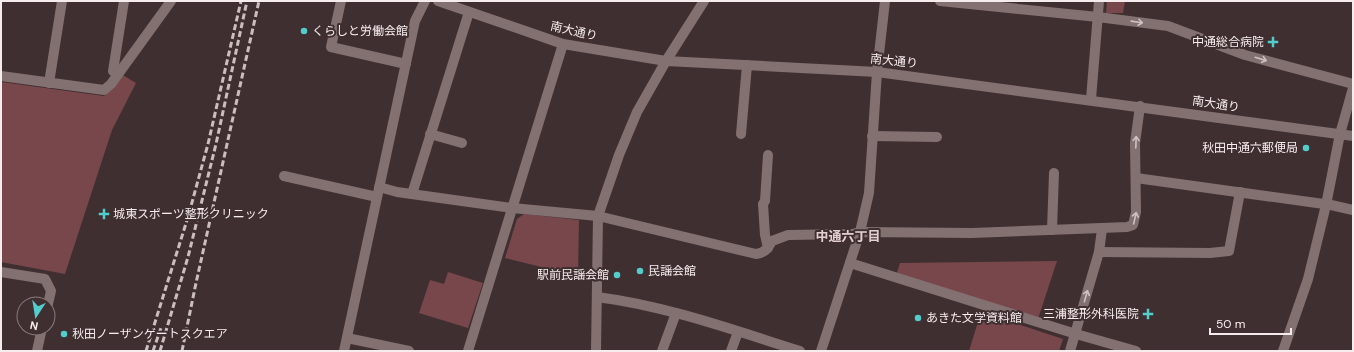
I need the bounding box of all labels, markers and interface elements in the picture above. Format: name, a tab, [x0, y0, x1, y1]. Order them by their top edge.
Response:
street label: 南大通り	[549, 18, 599, 44]
one-way arrow	[1130, 18, 1143, 26]
place label: くらしと労働会館	[312, 23, 408, 39]
marker: くらしと労働会館	[299, 26, 309, 36]
place label: 中通総合病院	[1192, 34, 1264, 50]
marker: 中通総合病院	[1267, 36, 1279, 48]
street label: 南大通り	[869, 51, 919, 71]
one-way arrow	[1254, 56, 1267, 63]
street label: 南大通り	[1191, 93, 1241, 115]
one-way arrow	[1132, 136, 1140, 149]
place label: 秋田中通六郵便局	[1202, 140, 1298, 156]
marker: 秋田中通六郵便局	[1301, 143, 1311, 153]
place label: 城東スポーツ整形クリニック	[113, 206, 269, 222]
marker: 城東スポーツ整形クリニック	[98, 208, 110, 220]
one-way arrow	[1131, 212, 1139, 225]
district label: 中通六丁目	[815, 228, 881, 245]
place label: 民謡会館	[648, 263, 696, 279]
marker: 民謡会館	[635, 266, 645, 276]
place label: 駅前民謡会館	[537, 267, 609, 283]
marker: 駅前民謡会館	[612, 270, 622, 280]
one-way arrow	[1083, 290, 1090, 303]
north arrow	[16, 296, 56, 336]
place label: 三浦整形外科医院	[1043, 306, 1139, 322]
marker: 三浦整形外科医院	[1142, 308, 1154, 320]
place label: あきた文学資料館	[926, 310, 1022, 326]
scale bar	[1210, 310, 1291, 336]
marker: あきた文学資料館	[913, 313, 923, 323]
text: 50 m	[1216, 316, 1245, 332]
text: N	[29, 318, 39, 333]
place label: 秋田ノーザンゲートスクエア	[72, 326, 228, 342]
marker: 秋田ノーザンゲートスクエア	[59, 329, 69, 339]

